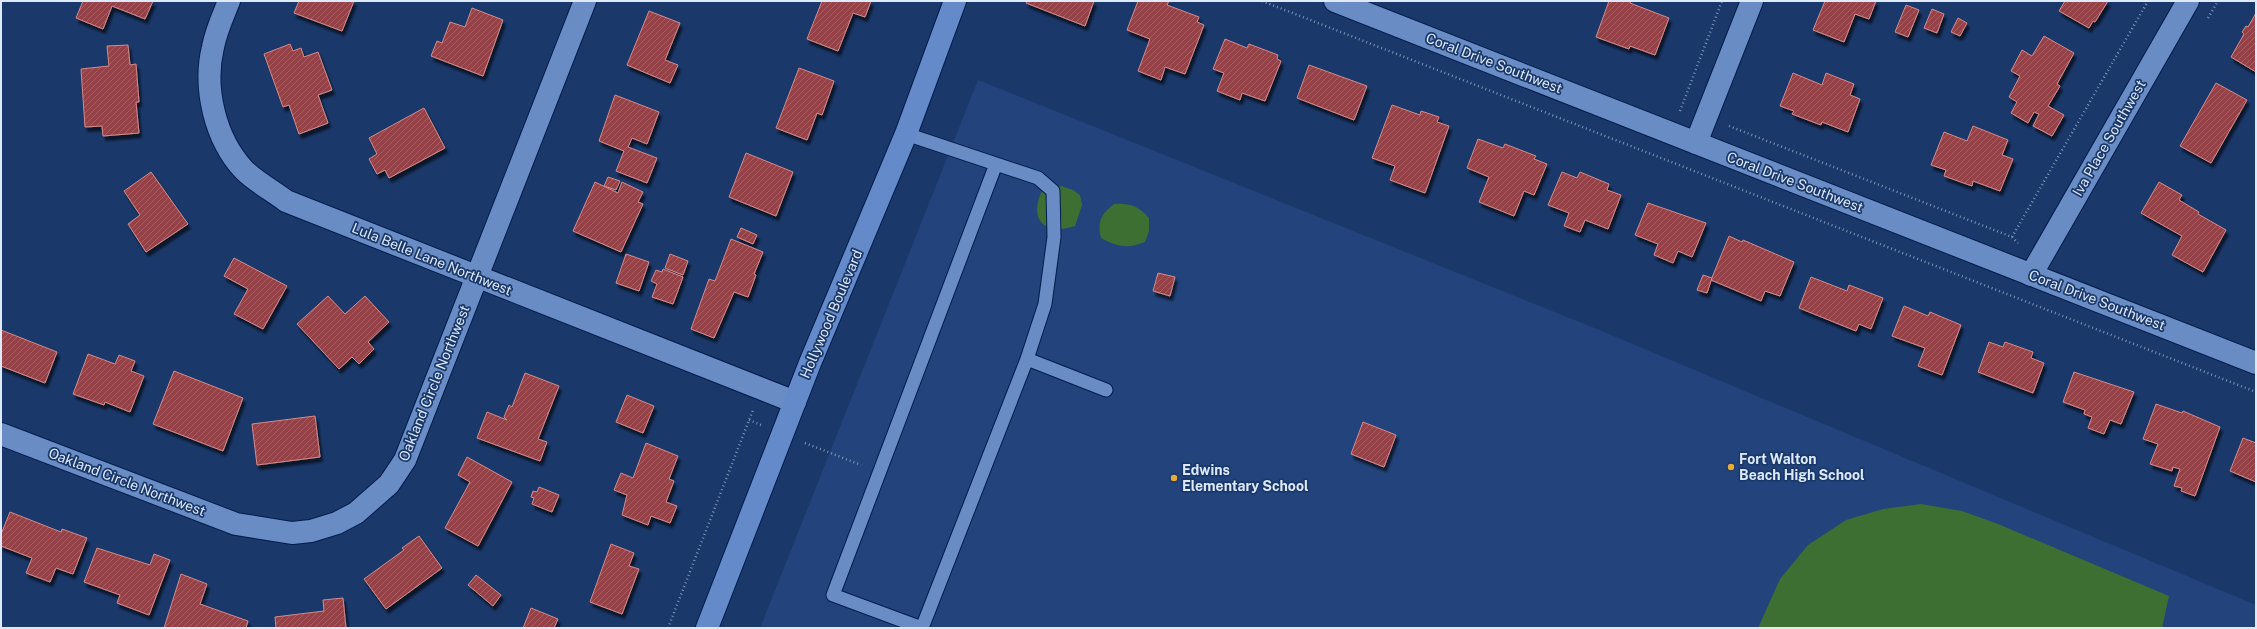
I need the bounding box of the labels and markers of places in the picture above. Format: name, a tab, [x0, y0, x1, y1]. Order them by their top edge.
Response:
place label: Fort Walton Beach High School	[1739, 451, 1865, 483]
place label: Edwins Elementary School	[1182, 462, 1309, 494]
marker: Fort Walton Beach High School	[1726, 462, 1736, 472]
marker: Edwins Elementary School	[1169, 473, 1179, 483]

